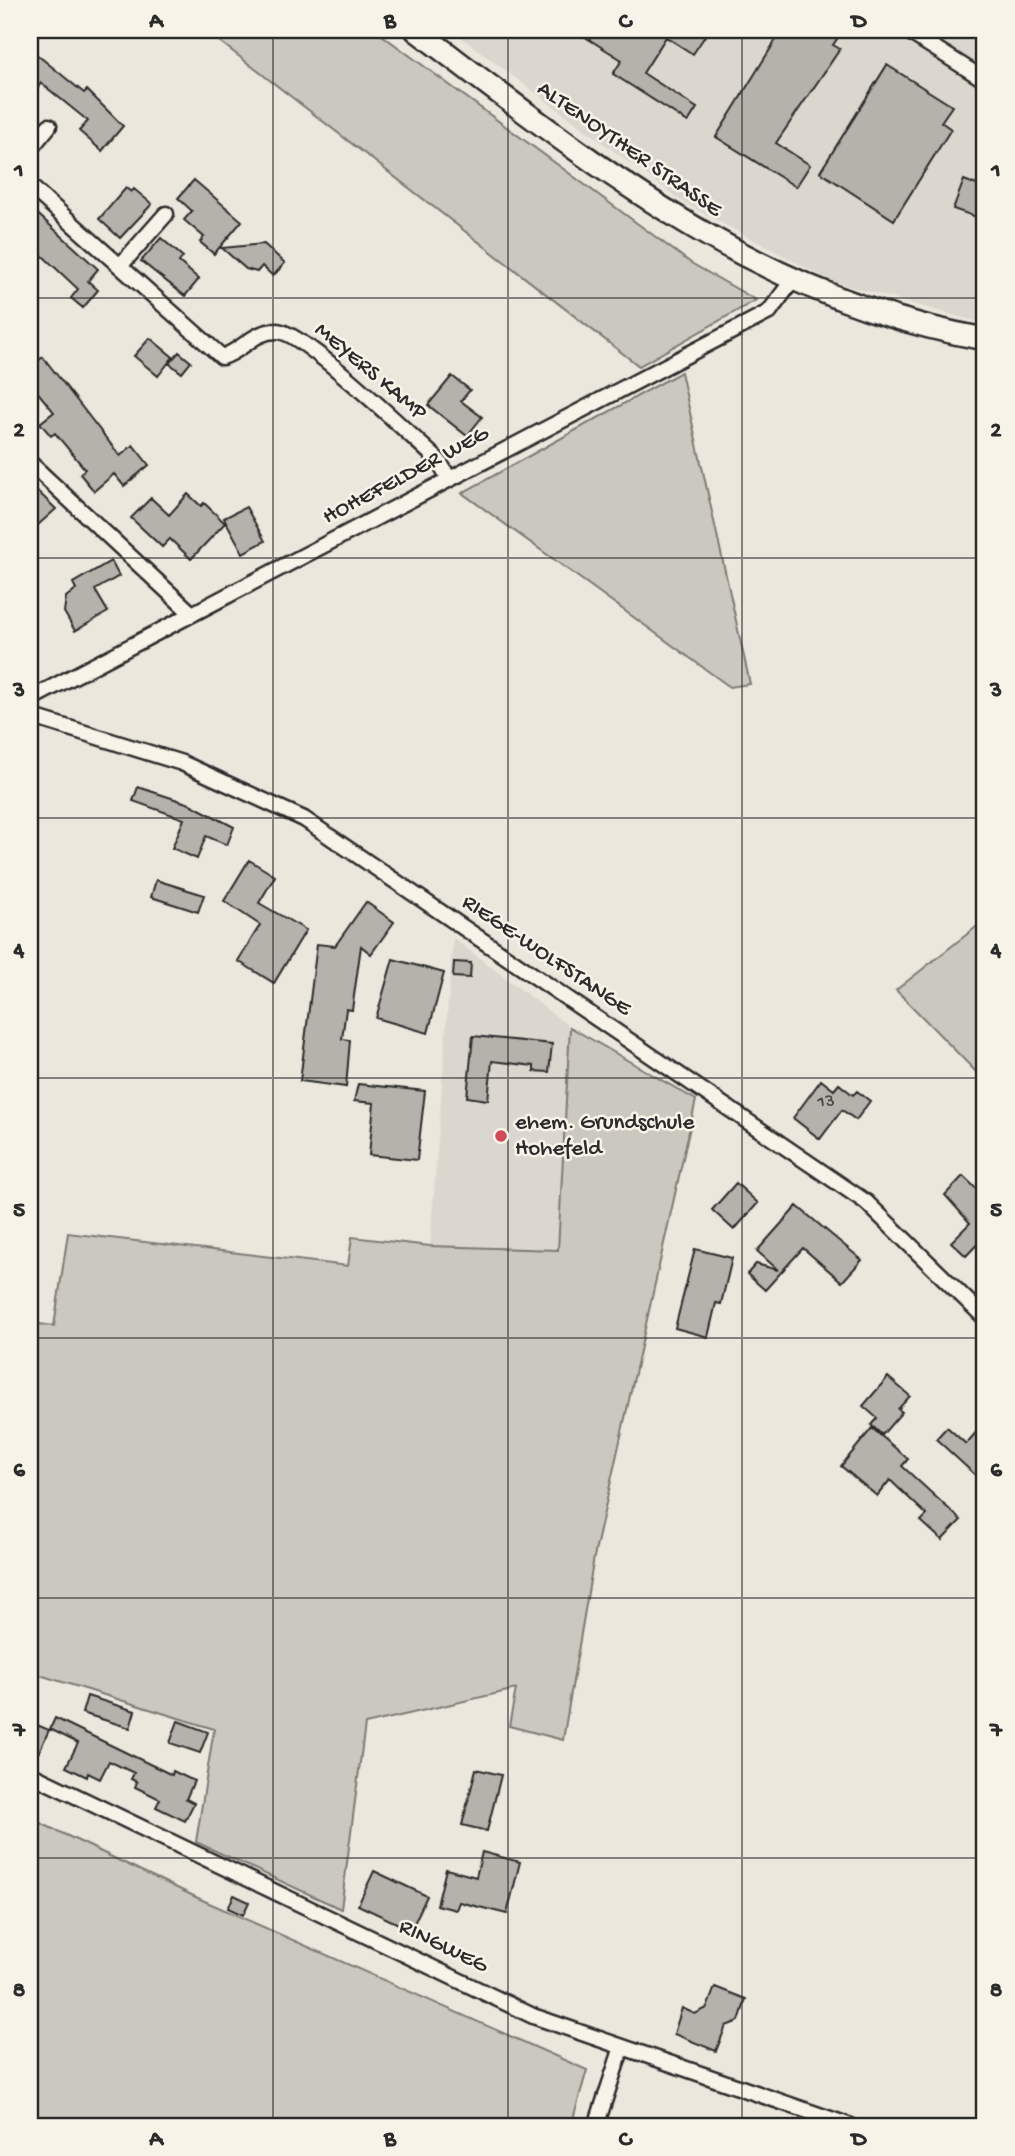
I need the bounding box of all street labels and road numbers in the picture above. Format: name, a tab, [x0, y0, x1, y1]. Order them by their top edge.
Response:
street label: ALTENOYTHER STRASSE	[531, 76, 728, 225]
street label: MEYERS KAMP	[308, 317, 432, 427]
street label: HOHEFELDER WEG	[318, 420, 495, 531]
street label: RIEGE-WOLFSTANGE	[456, 889, 637, 1024]
street label: RINGWEG	[394, 1914, 493, 1981]

